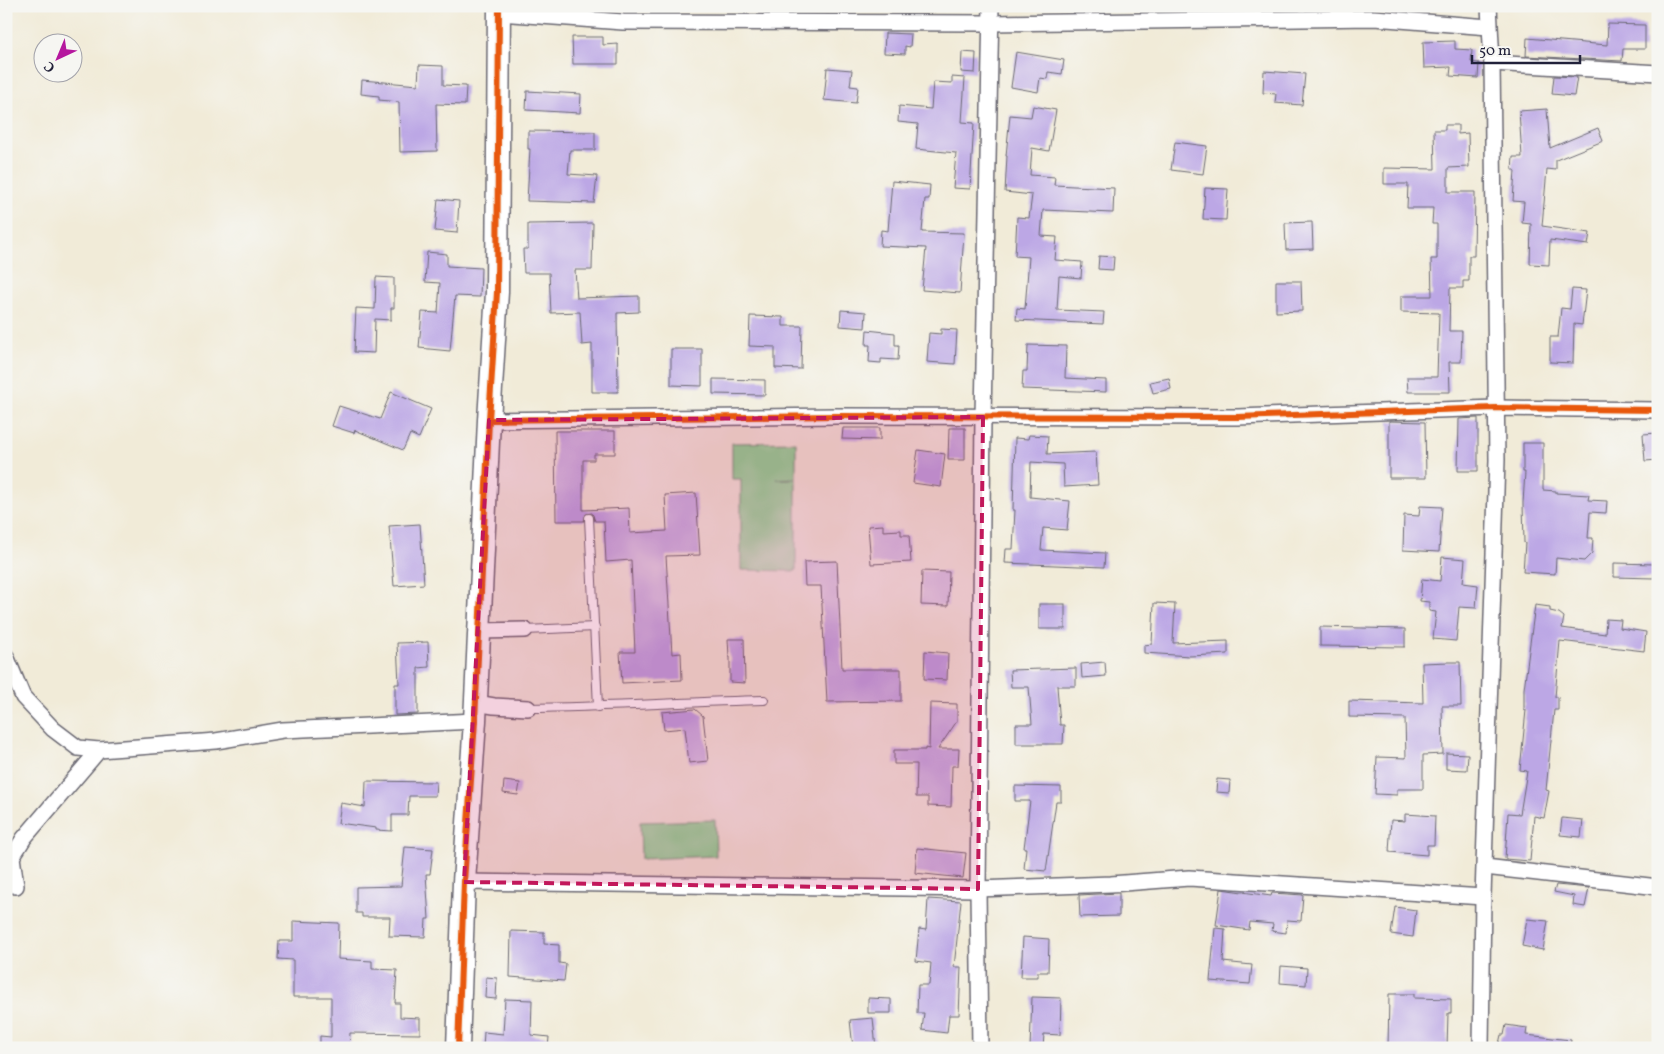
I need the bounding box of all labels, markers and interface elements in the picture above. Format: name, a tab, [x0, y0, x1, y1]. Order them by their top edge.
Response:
north arrow	[32, 32, 82, 82]
scale bar	[1472, 32, 1579, 64]
text: 50 m	[1479, 41, 1511, 62]
text: С	[40, 56, 60, 76]

